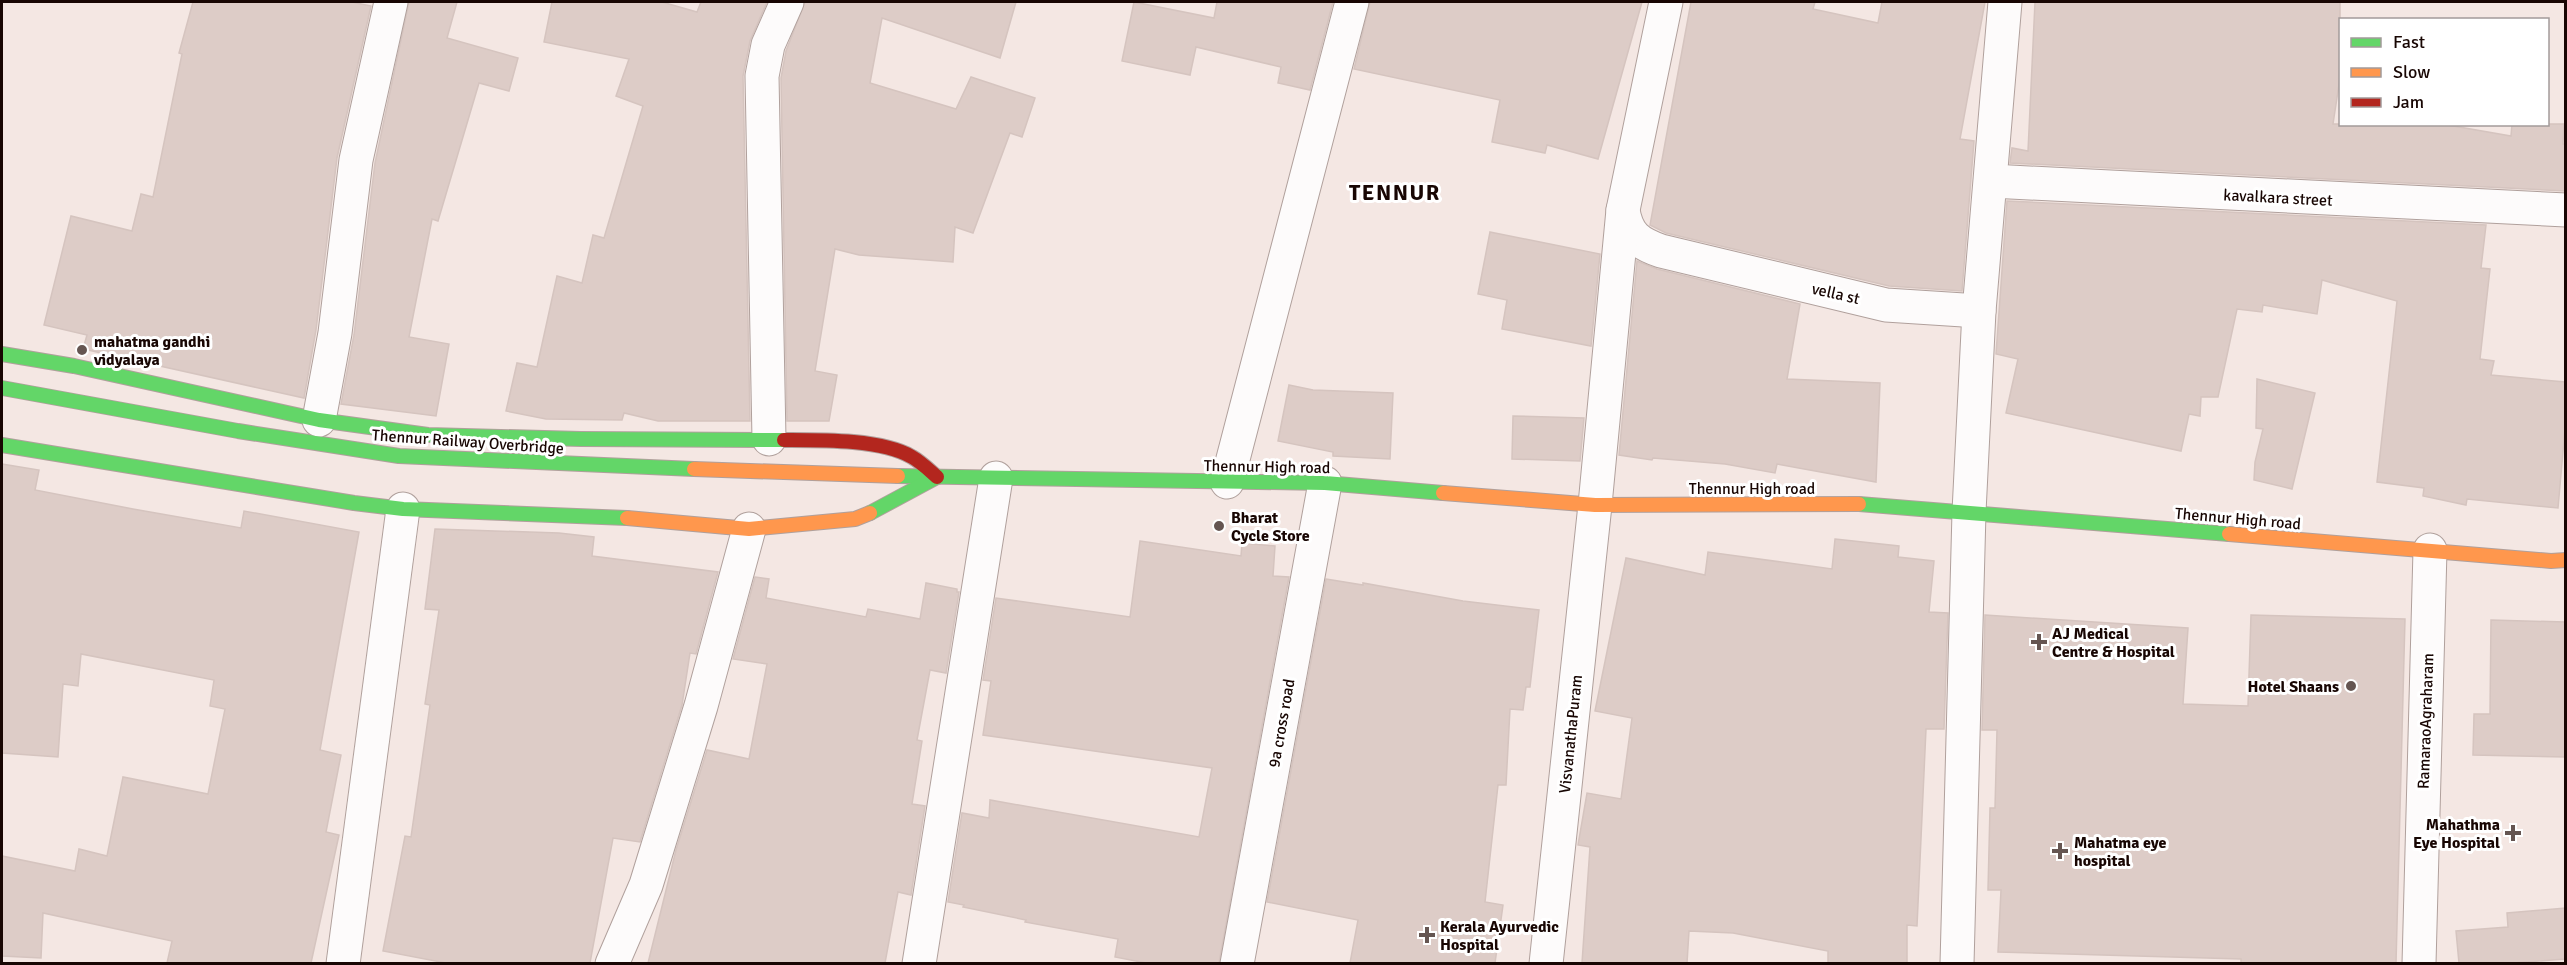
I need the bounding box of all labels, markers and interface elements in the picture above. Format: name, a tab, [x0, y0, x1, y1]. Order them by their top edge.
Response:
legend	[2339, 18, 2549, 126]
text: Fast	[2393, 31, 2425, 53]
text: Slow	[2393, 61, 2430, 83]
text: Jam	[2393, 91, 2424, 113]
district label: TENNUR	[1349, 179, 1441, 206]
street label: kavalkara street	[2223, 185, 2333, 211]
street label: vella st	[1810, 279, 1862, 309]
place label: mahatma gandhi vidyalaya	[93, 332, 210, 370]
marker: mahatma gandhi vidyalaya	[75, 343, 89, 357]
street label: Thennur Railway Overbridge	[371, 425, 565, 459]
street label: Thennur High road	[1204, 456, 1330, 478]
street label: Thennur High road	[1689, 479, 1815, 499]
street label: Thennur High road	[2174, 504, 2302, 534]
place label: Bharat Cycle Store	[1231, 508, 1310, 546]
marker: Bharat Cycle Store	[1212, 519, 1226, 533]
place label: AJ Medical Centre & Hospital	[2052, 624, 2175, 662]
marker: AJ Medical Centre & Hospital	[2030, 633, 2048, 651]
street label: RamaraoAgraharam	[2414, 653, 2438, 789]
street label: VisvanathaPuram	[1555, 674, 1587, 794]
street label: 9a cross road	[1264, 677, 1300, 769]
place label: Hotel Shaans	[2247, 677, 2339, 697]
marker: Hotel Shaans	[2344, 679, 2358, 693]
place label: Mahathma Eye Hospital	[2413, 815, 2500, 853]
marker: Mahathma Eye Hospital	[2504, 824, 2522, 842]
place label: Mahatma eye hospital	[2074, 833, 2167, 871]
marker: Mahatma eye hospital	[2051, 842, 2069, 860]
place label: Kerala Ayurvedic Hospital	[1440, 917, 1559, 955]
marker: Kerala Ayurvedic Hospital	[1418, 926, 1436, 944]

